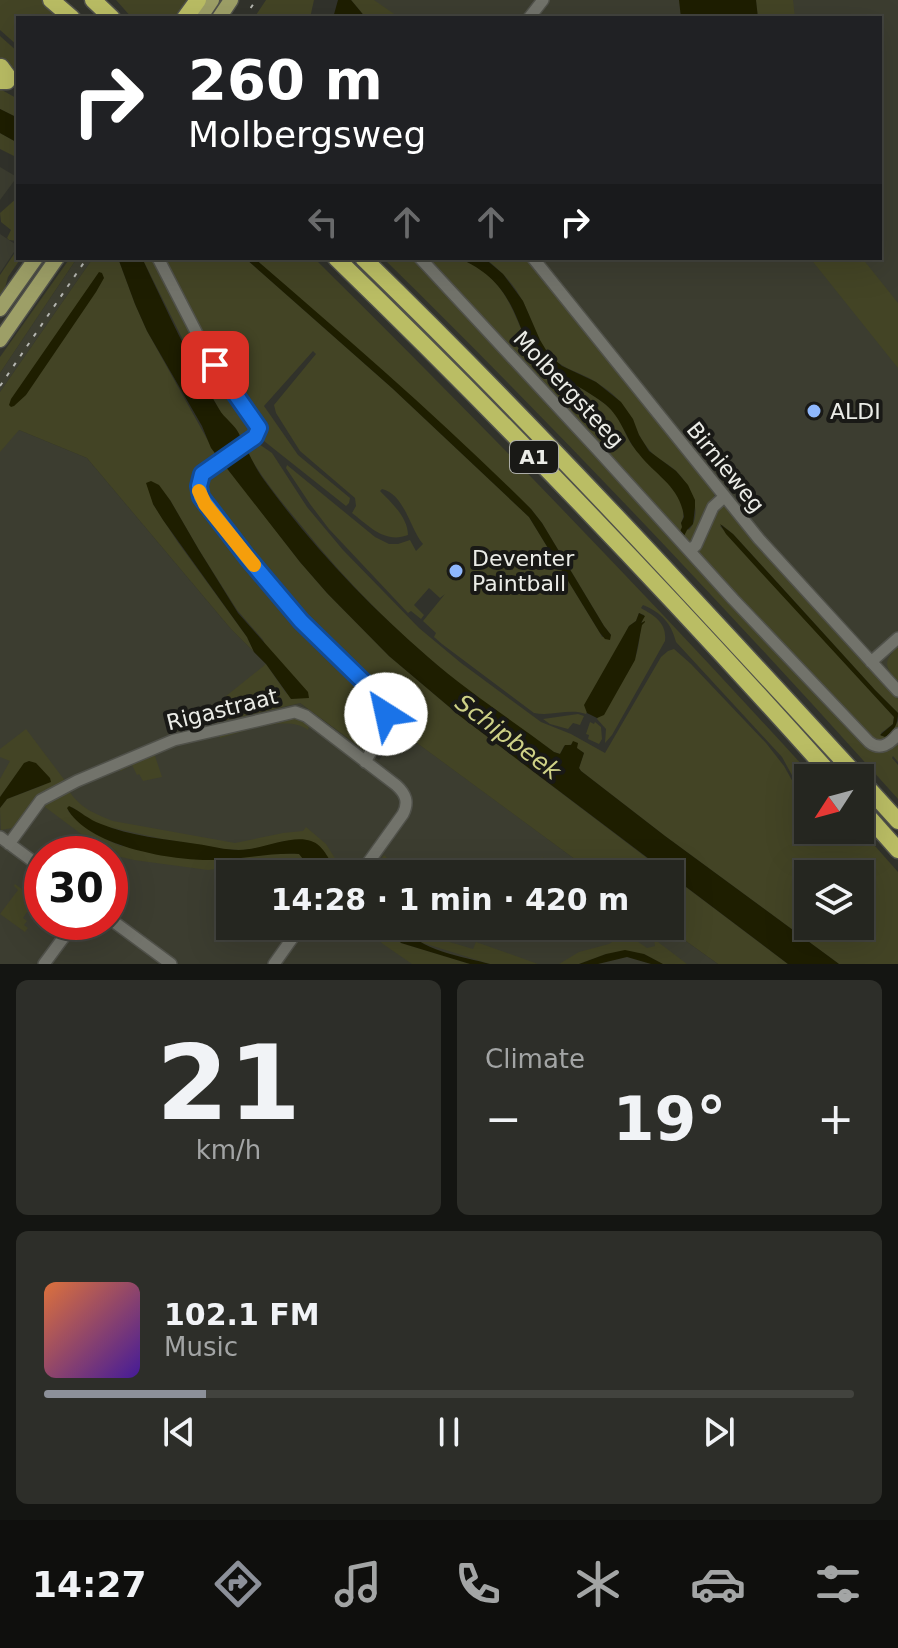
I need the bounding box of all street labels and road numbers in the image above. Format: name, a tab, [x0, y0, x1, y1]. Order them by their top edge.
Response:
street label: Molbergsteeg	[508, 326, 629, 453]
street label: Birnieweg	[682, 417, 770, 518]
road number: A1	[510, 441, 558, 473]
street label: Rigastraat	[164, 684, 281, 735]

